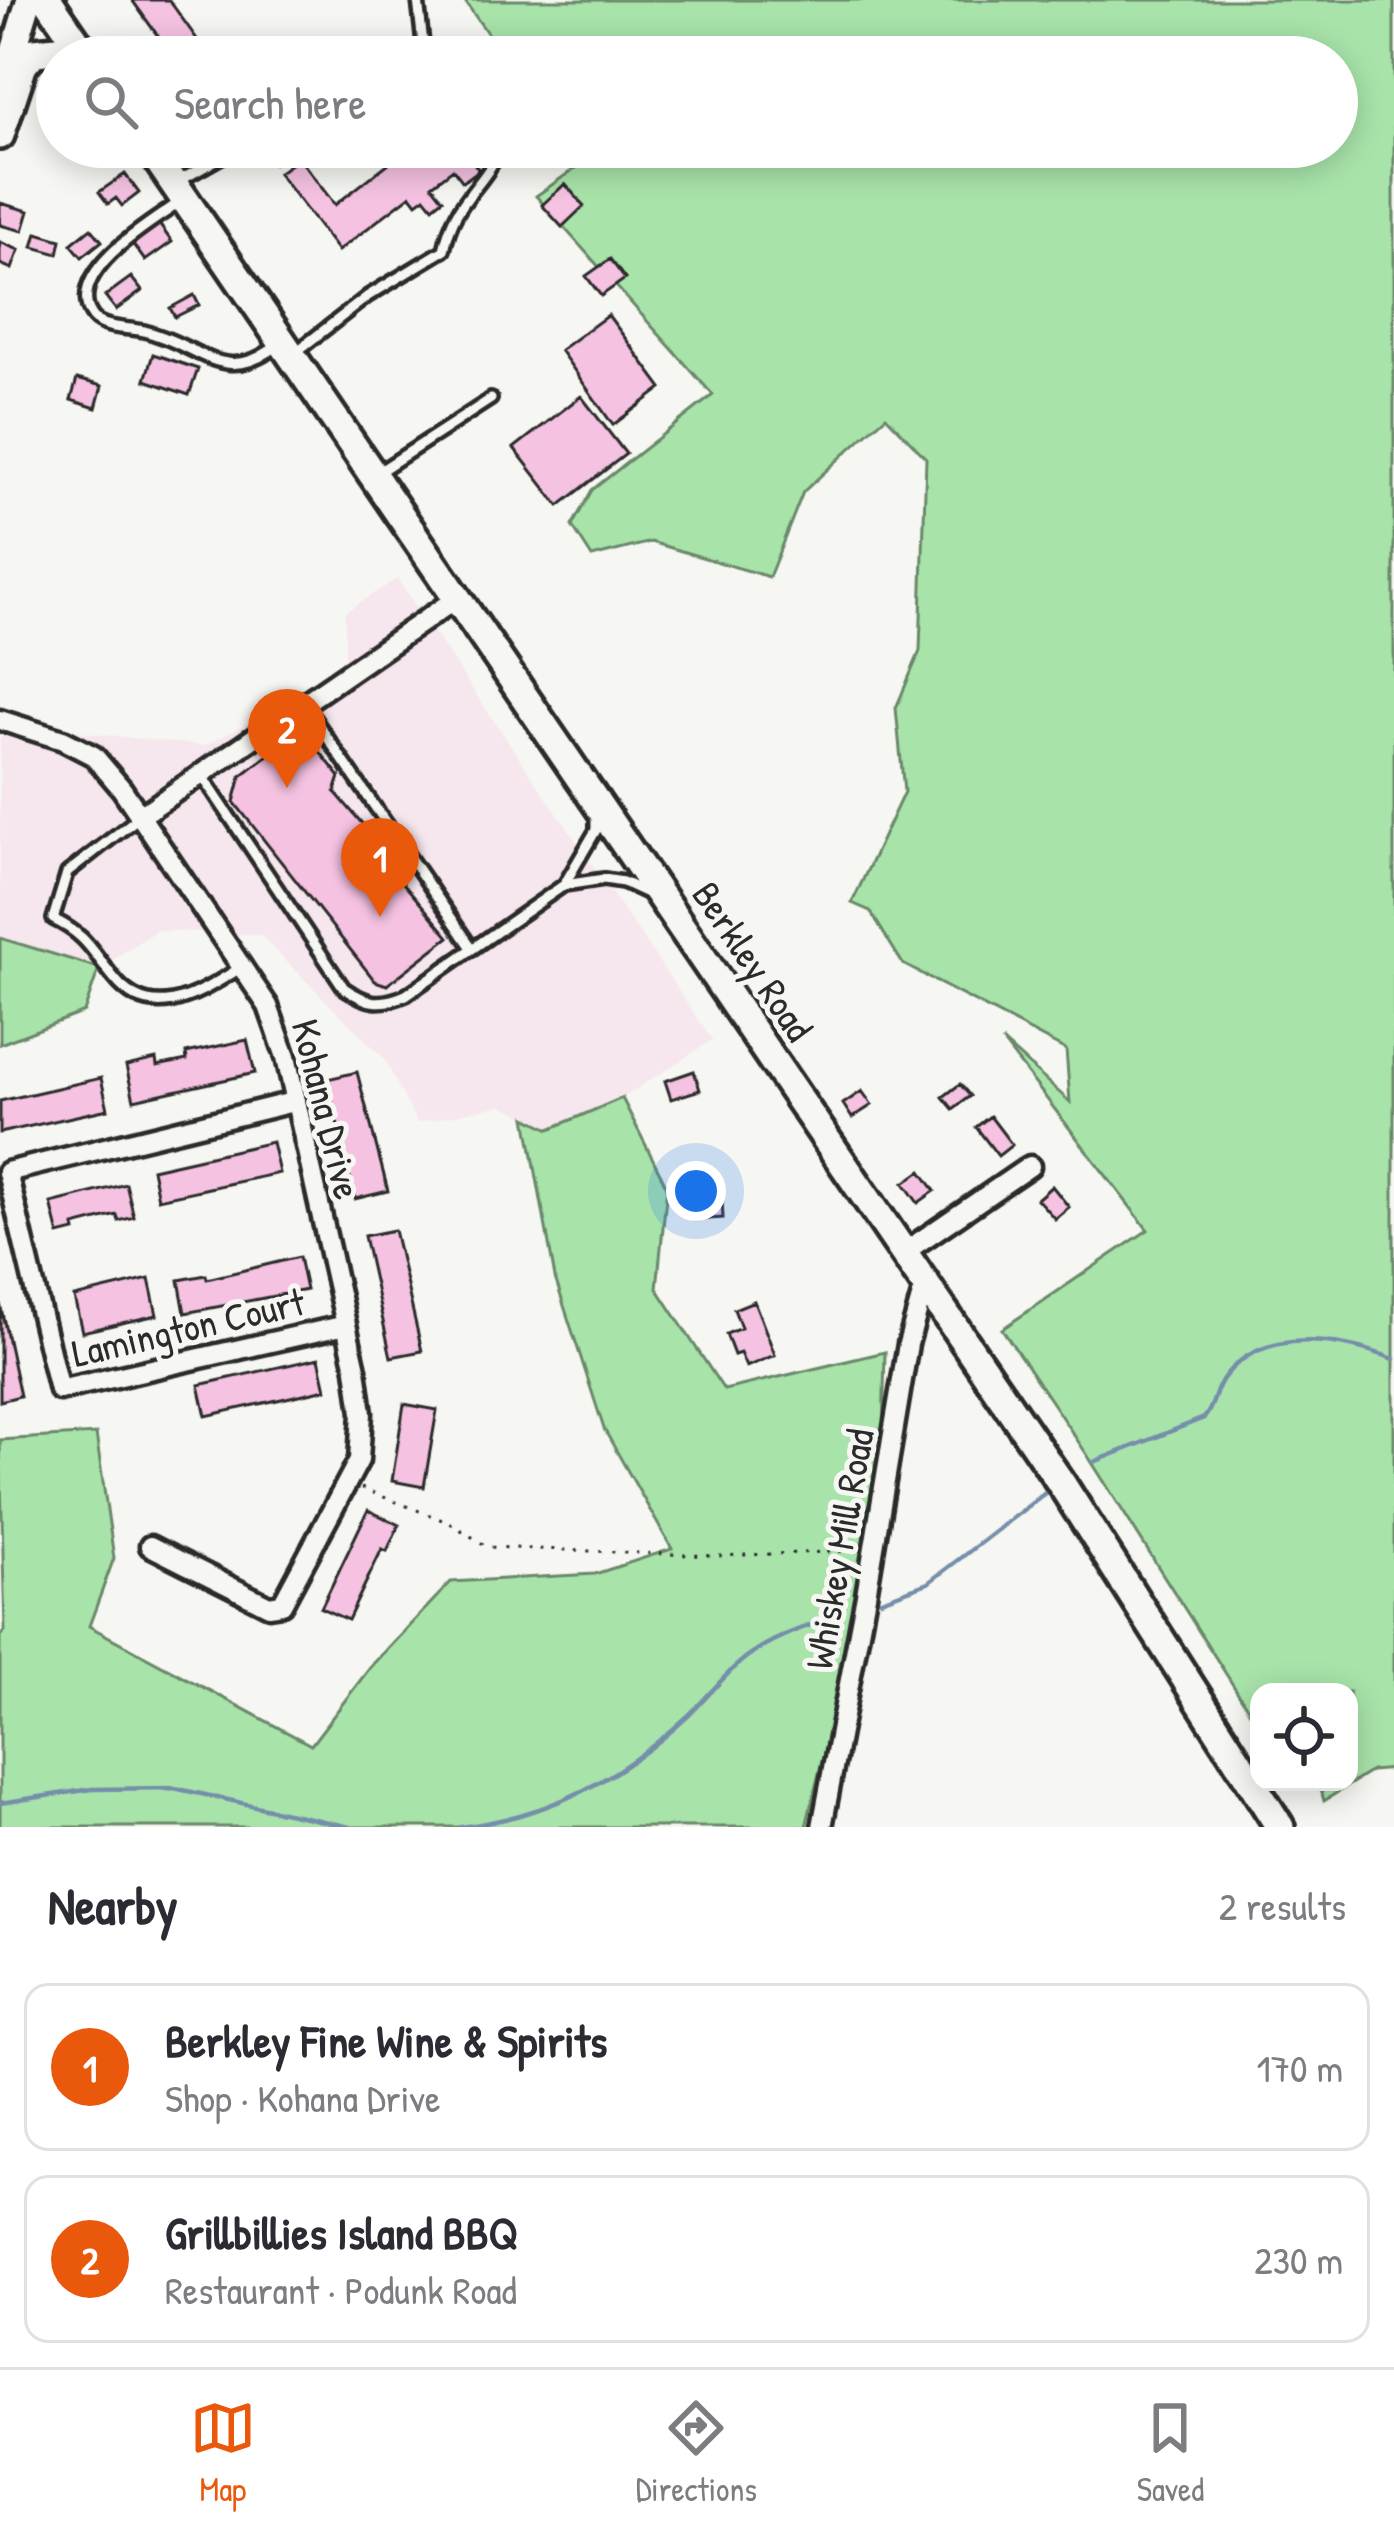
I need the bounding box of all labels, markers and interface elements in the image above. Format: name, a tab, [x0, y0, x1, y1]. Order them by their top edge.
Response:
search box	[36, 36, 1358, 168]
icon: search	[78, 69, 144, 135]
text: Search here	[174, 72, 366, 133]
pin: 2	[248, 689, 326, 788]
pin: 1	[341, 818, 419, 917]
street label: Berkley Road	[681, 871, 826, 1051]
street label: Kohana Drive	[280, 1014, 375, 1204]
your location	[666, 1161, 726, 1221]
street label: Lamington Court	[67, 1274, 310, 1379]
street label: Whiskey Mill Road	[791, 1425, 886, 1673]
map controls	[1250, 1683, 1358, 1791]
button: locate	[1250, 1683, 1358, 1791]
text: Nearby	[48, 1871, 178, 1940]
text: 2 results	[1219, 1879, 1346, 1932]
text: Berkley Fine Wine & Spirits	[165, 2010, 607, 2071]
text: 1	[83, 2041, 97, 2094]
text: 170 m	[1257, 2041, 1343, 2094]
text: Shop · Kohana Drive	[165, 2071, 441, 2124]
text: Grillbillies Island BBQ	[165, 2202, 518, 2263]
text: 2	[81, 2233, 99, 2286]
text: 230 m	[1254, 2233, 1343, 2286]
text: Restaurant · Podunk Road	[165, 2263, 517, 2316]
tab: Map	[190, 2395, 256, 2511]
tab: Directions	[636, 2395, 757, 2511]
tab: Saved	[1137, 2395, 1204, 2511]

